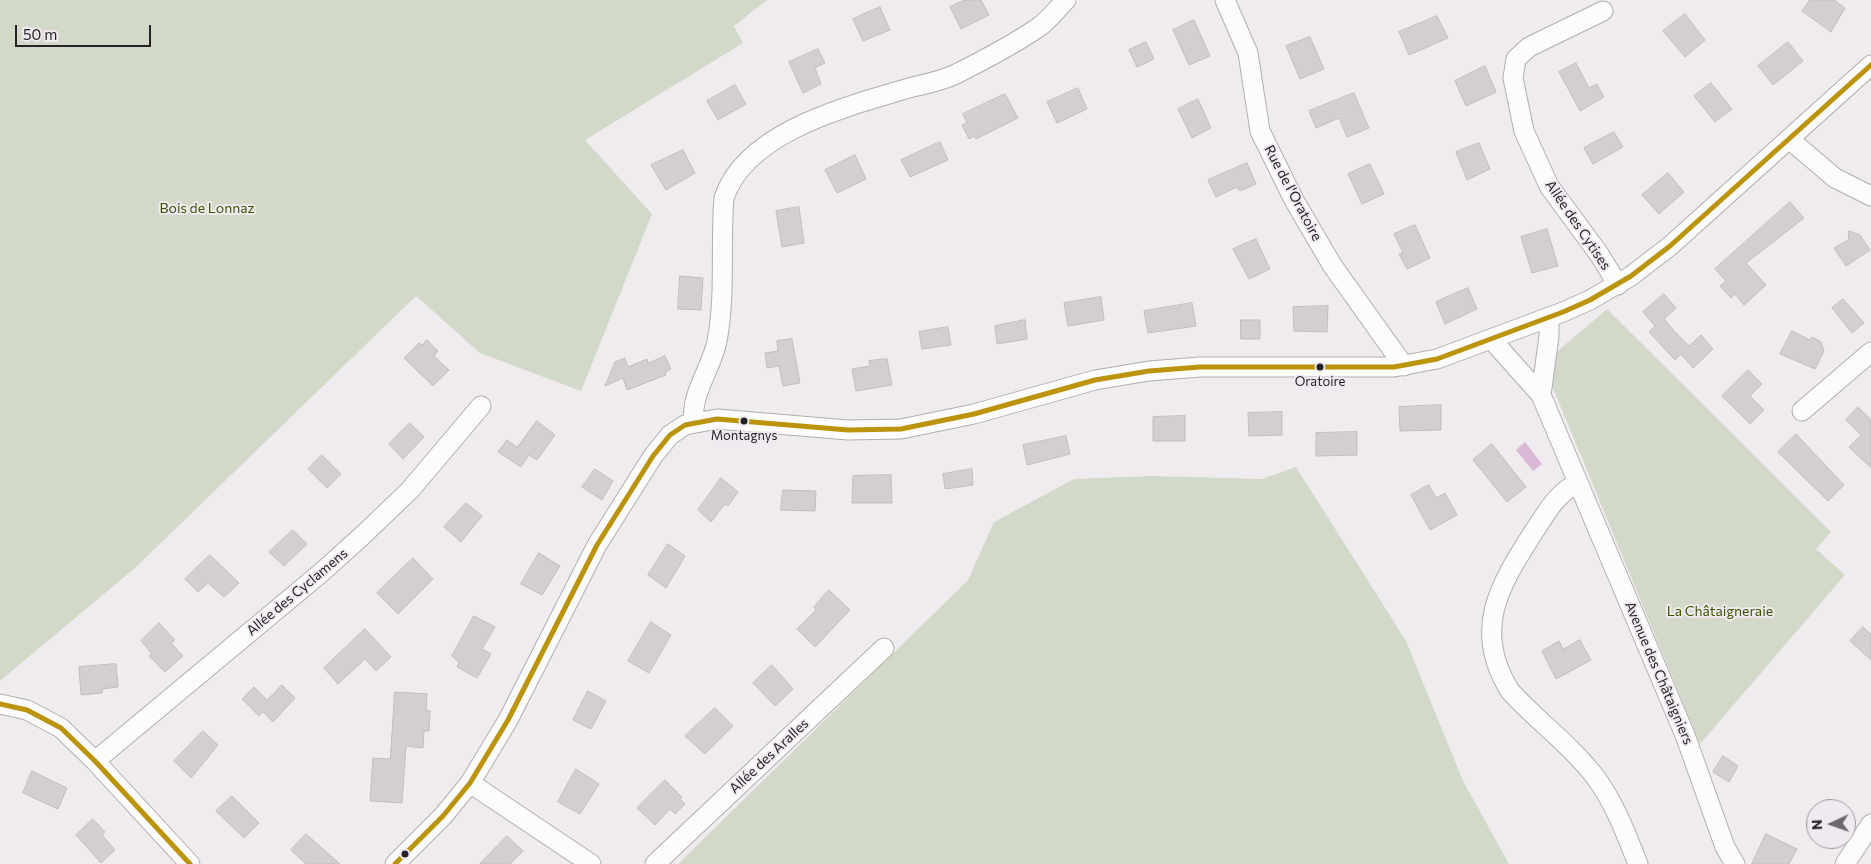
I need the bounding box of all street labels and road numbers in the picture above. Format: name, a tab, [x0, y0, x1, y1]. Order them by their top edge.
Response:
street label: Rue de l'Oratoire	[1261, 142, 1325, 244]
street label: Allée des Cytises	[1542, 177, 1614, 273]
street label: Allée des Cyclamens	[243, 545, 351, 639]
street label: Avenue des Châtaigniers	[1621, 599, 1697, 747]
street label: Allée des Aralles	[726, 715, 812, 797]

